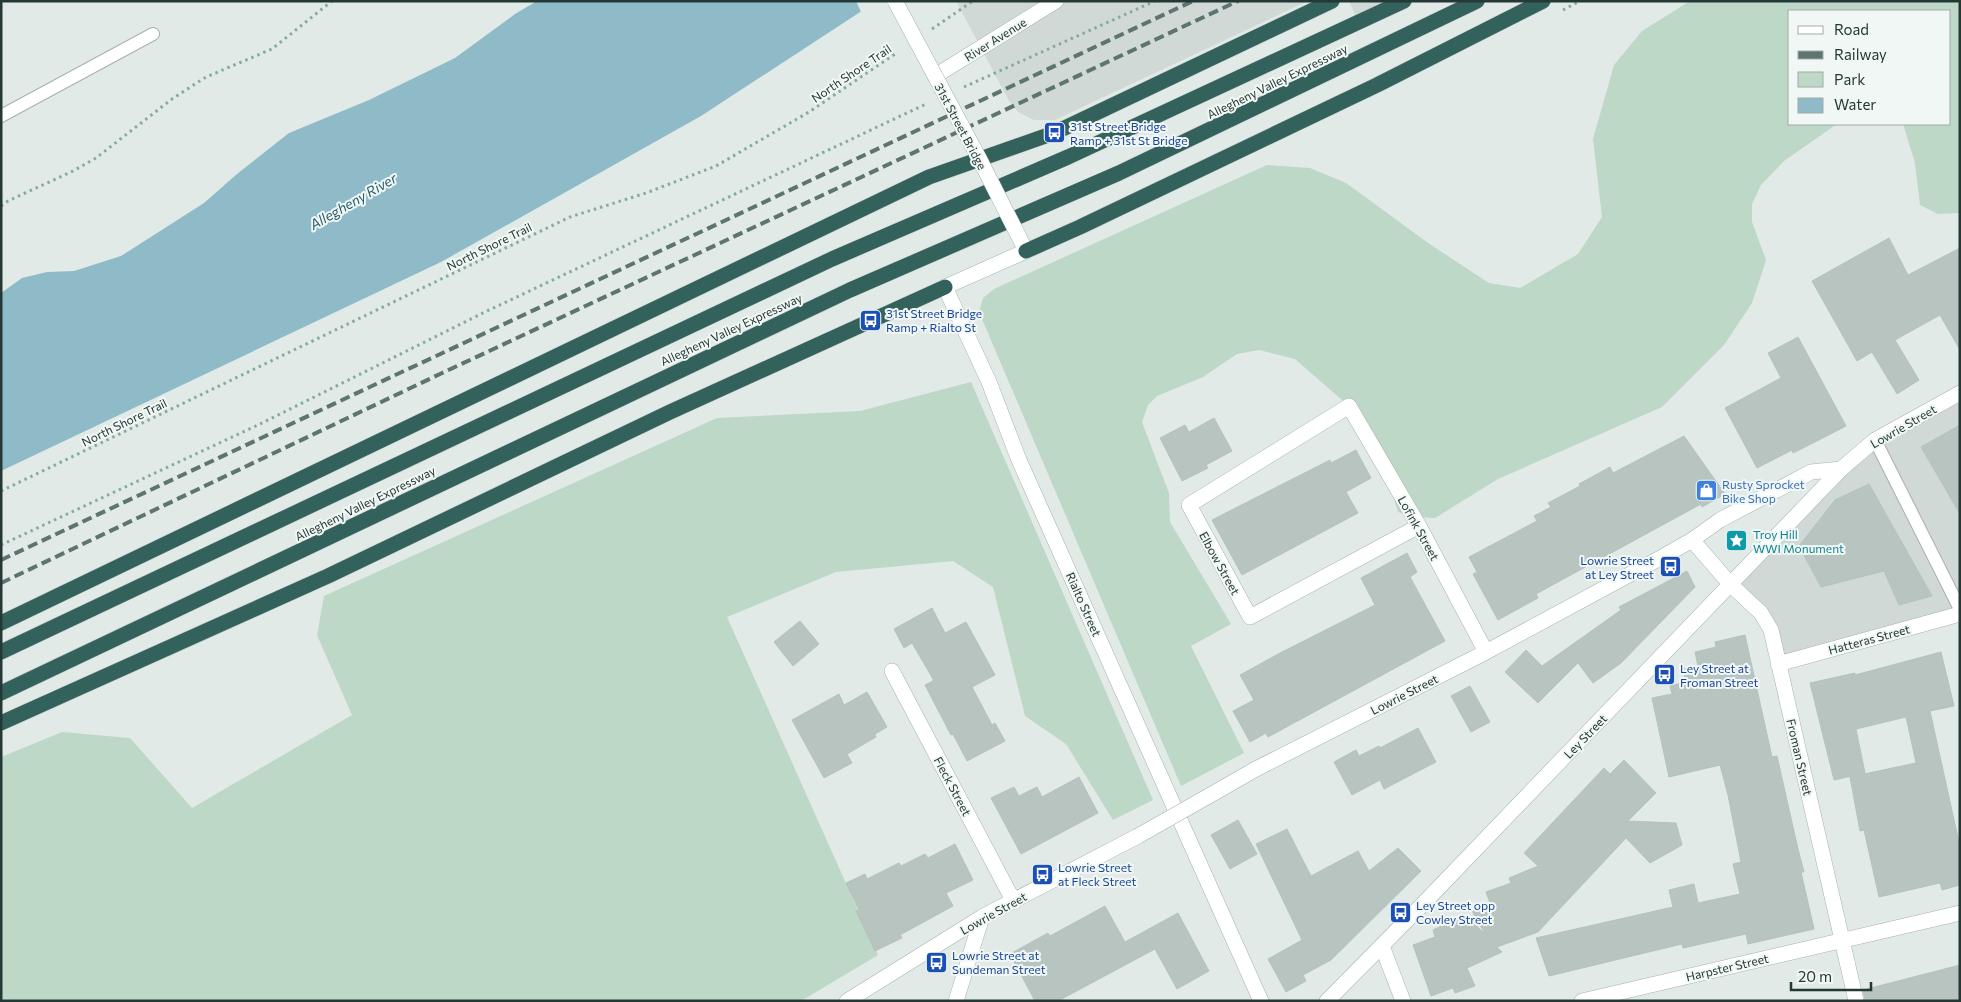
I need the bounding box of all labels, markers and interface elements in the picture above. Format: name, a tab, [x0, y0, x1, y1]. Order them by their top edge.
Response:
legend	[1788, 10, 1951, 125]
street label: River Avenue	[961, 14, 1029, 64]
text: Road	[1834, 20, 1869, 38]
street label: North Shore Trail	[808, 41, 894, 105]
street label: Allegheny Valley Expressway	[1205, 41, 1349, 121]
text: Railway	[1834, 45, 1887, 63]
text: Park	[1834, 70, 1865, 88]
street label: 31st Street Bridge	[932, 80, 990, 172]
text: Water	[1834, 95, 1876, 113]
place label: 31st Street Bridge Ramp + 31st St Bridge	[1070, 119, 1188, 147]
bus stop icon: 31st Street Bridge Ramp + 31st St Bridge	[1042, 121, 1066, 145]
water label: Allegheny River	[306, 169, 400, 233]
street label: North Shore Trail	[444, 219, 534, 273]
street label: Allegheny Valley Expressway	[658, 290, 804, 368]
place label: 31st Street Bridge Ramp + Rialto St	[886, 306, 982, 334]
bus stop icon: 31st Street Bridge Ramp + Rialto St	[858, 308, 882, 332]
street label: North Shore Trail	[79, 395, 169, 449]
street label: Lowrie Street	[1868, 401, 1939, 451]
street label: Allegheny Valley Expressway	[293, 463, 437, 543]
place label: Rusty Sprocket Bike Shop	[1722, 477, 1805, 505]
shop icon: Rusty Sprocket Bike Shop	[1694, 479, 1718, 503]
street label: Lofink Street	[1396, 493, 1442, 563]
place label: Troy Hill WWI Monument	[1753, 527, 1844, 555]
street label: Elbow Street	[1197, 529, 1243, 597]
place icon: Troy Hill WWI Monument	[1725, 529, 1749, 553]
place label: Lowrie Street at Ley Street	[1580, 553, 1654, 581]
bus stop icon: Lowrie Street at Ley Street	[1658, 555, 1682, 579]
street label: Rialto Street	[1064, 570, 1104, 638]
street label: Hatteras Street	[1827, 621, 1911, 657]
place label: Ley Street at Froman Street	[1680, 661, 1758, 689]
bus stop icon: Ley Street at Froman Street	[1652, 663, 1676, 687]
street label: Lowrie Street	[1368, 671, 1440, 717]
street label: Ley Street	[1561, 711, 1609, 761]
street label: Froman Street	[1784, 717, 1816, 797]
street label: Fleck Street	[932, 754, 974, 818]
place label: Lowrie Street at Fleck Street	[1058, 860, 1136, 888]
bus stop icon: Lowrie Street at Fleck Street	[1030, 862, 1054, 886]
street label: Lowrie Street	[957, 889, 1029, 937]
place label: Ley Street opp Cowley Street	[1416, 898, 1495, 926]
bus stop icon: Ley Street opp Cowley Street	[1388, 900, 1412, 924]
place label: Lowrie Street at Sundeman Street	[952, 948, 1046, 976]
bus stop icon: Lowrie Street at Sundeman Street	[924, 950, 948, 974]
street label: Harpster Street	[1684, 951, 1770, 983]
scale bar	[1791, 960, 1871, 992]
text: 20 m	[1798, 967, 1832, 985]

